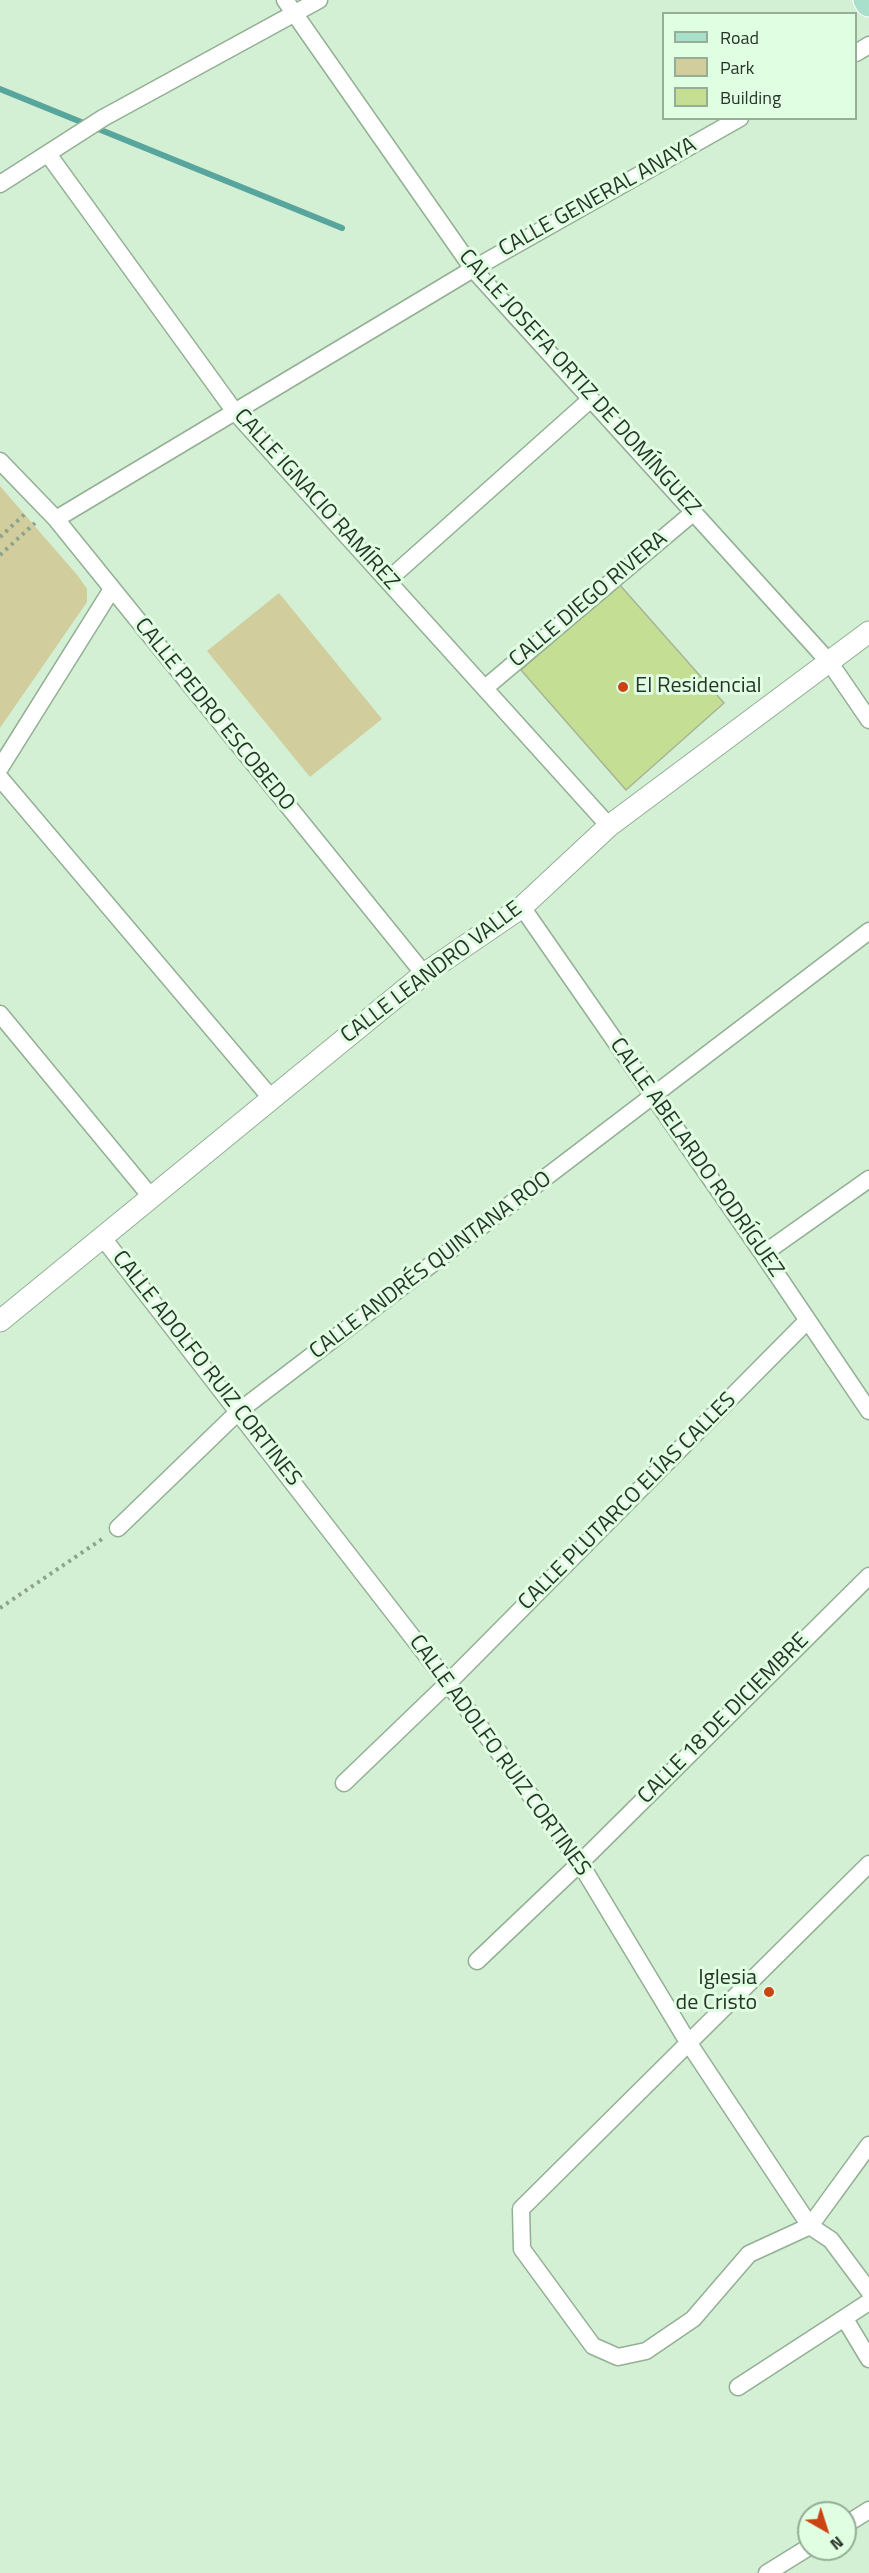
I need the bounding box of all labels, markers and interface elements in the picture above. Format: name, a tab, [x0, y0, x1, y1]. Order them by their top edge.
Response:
legend	[662, 12, 857, 120]
text: Road	[720, 24, 759, 51]
text: Park	[720, 54, 754, 81]
text: Building	[720, 84, 781, 111]
street label: CALLE GENERAL ANAYA	[495, 133, 701, 263]
street label: CALLE JOSEFA ORTIZ DE DOMÍNGUEZ	[453, 245, 705, 521]
street label: CALLE IGNACIO RAMÍREZ	[228, 404, 404, 596]
street label: CALLE DIEGO RIVERA	[505, 526, 673, 674]
street label: CALLE PEDRO ESCOBEDO	[128, 613, 300, 817]
place label: El Residencial	[635, 674, 762, 700]
marker: El Residencial	[616, 680, 630, 694]
street label: CALLE LEANDRO VALLE	[336, 896, 528, 1050]
street label: CALLE ABELARDO RODRÍGUEZ	[603, 1033, 789, 1283]
street label: CALLE ANDRÉS QUINTANA ROO	[305, 1166, 557, 1366]
street label: CALLE ADOLFO RUIZ CORTINES	[106, 1246, 306, 1492]
street label: CALLE PLUTARCO ELÍAS CALLES	[514, 1388, 742, 1616]
street label: CALLE 18 DE DICIEMBRE	[633, 1628, 815, 1810]
street label: CALLE ADOLFO RUIZ CORTINES	[403, 1630, 595, 1882]
place label: Iglesia de Cristo	[676, 1966, 757, 2018]
marker: Iglesia de Cristo	[762, 1985, 776, 1999]
north arrow	[797, 2501, 857, 2561]
text: N	[825, 2531, 849, 2556]

